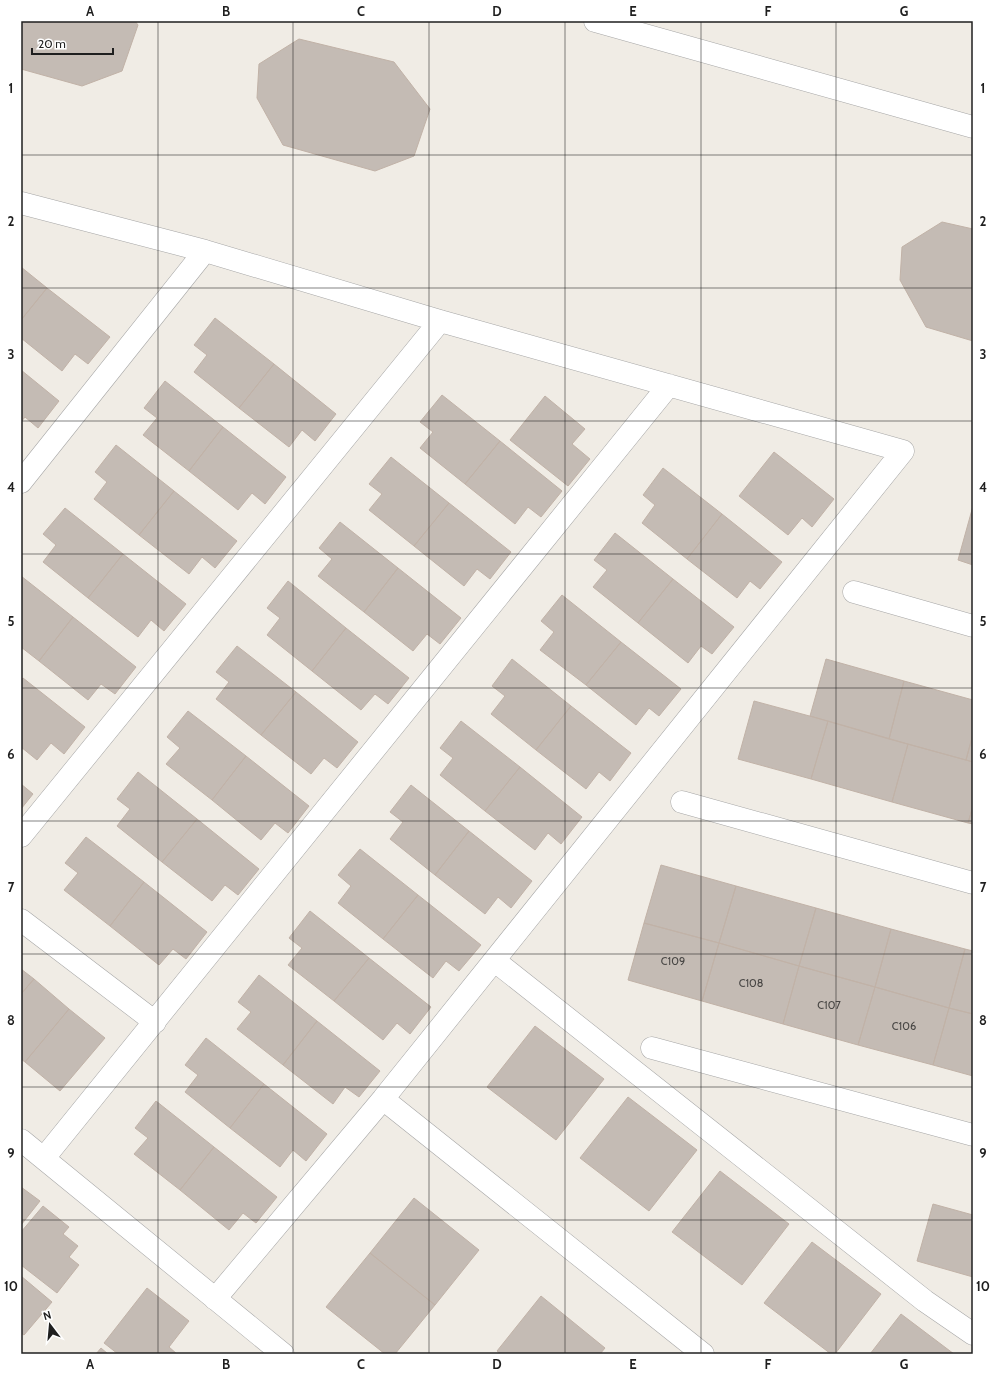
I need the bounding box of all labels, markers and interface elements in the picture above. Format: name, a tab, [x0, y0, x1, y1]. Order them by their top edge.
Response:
text: A	[86, 3, 95, 19]
text: B	[222, 3, 230, 19]
text: C	[357, 3, 365, 19]
text: D	[492, 3, 502, 19]
text: E	[629, 3, 637, 19]
text: F	[765, 3, 772, 19]
text: G	[900, 3, 909, 19]
scale bar	[32, 30, 113, 56]
text: 20 m	[38, 36, 66, 51]
text: 1	[9, 80, 13, 96]
text: 1	[981, 80, 985, 96]
text: 2	[8, 213, 15, 229]
text: 2	[980, 213, 987, 229]
text: 3	[7, 346, 15, 362]
text: 3	[979, 346, 987, 362]
text: 4	[7, 479, 15, 495]
text: 4	[979, 479, 987, 495]
text: 5	[8, 613, 15, 629]
text: 5	[980, 613, 987, 629]
text: 6	[7, 746, 15, 762]
text: 6	[979, 746, 987, 762]
text: 7	[8, 879, 15, 895]
text: 7	[980, 879, 987, 895]
house number: C109	[661, 954, 685, 968]
house number: C108	[739, 976, 763, 990]
house number: C107	[817, 998, 841, 1012]
text: 8	[7, 1012, 15, 1028]
text: 8	[979, 1012, 987, 1028]
house number: C106	[892, 1019, 916, 1033]
text: 9	[7, 1145, 15, 1161]
text: 9	[979, 1145, 987, 1161]
text: 10	[4, 1278, 18, 1294]
text: 10	[976, 1278, 990, 1294]
north arrow	[30, 1305, 70, 1345]
text: N	[42, 1308, 53, 1323]
text: A	[86, 1356, 95, 1372]
text: B	[222, 1356, 230, 1372]
text: C	[357, 1356, 365, 1372]
text: D	[492, 1356, 502, 1372]
text: E	[629, 1356, 637, 1372]
text: F	[765, 1356, 772, 1372]
text: G	[900, 1356, 909, 1372]

